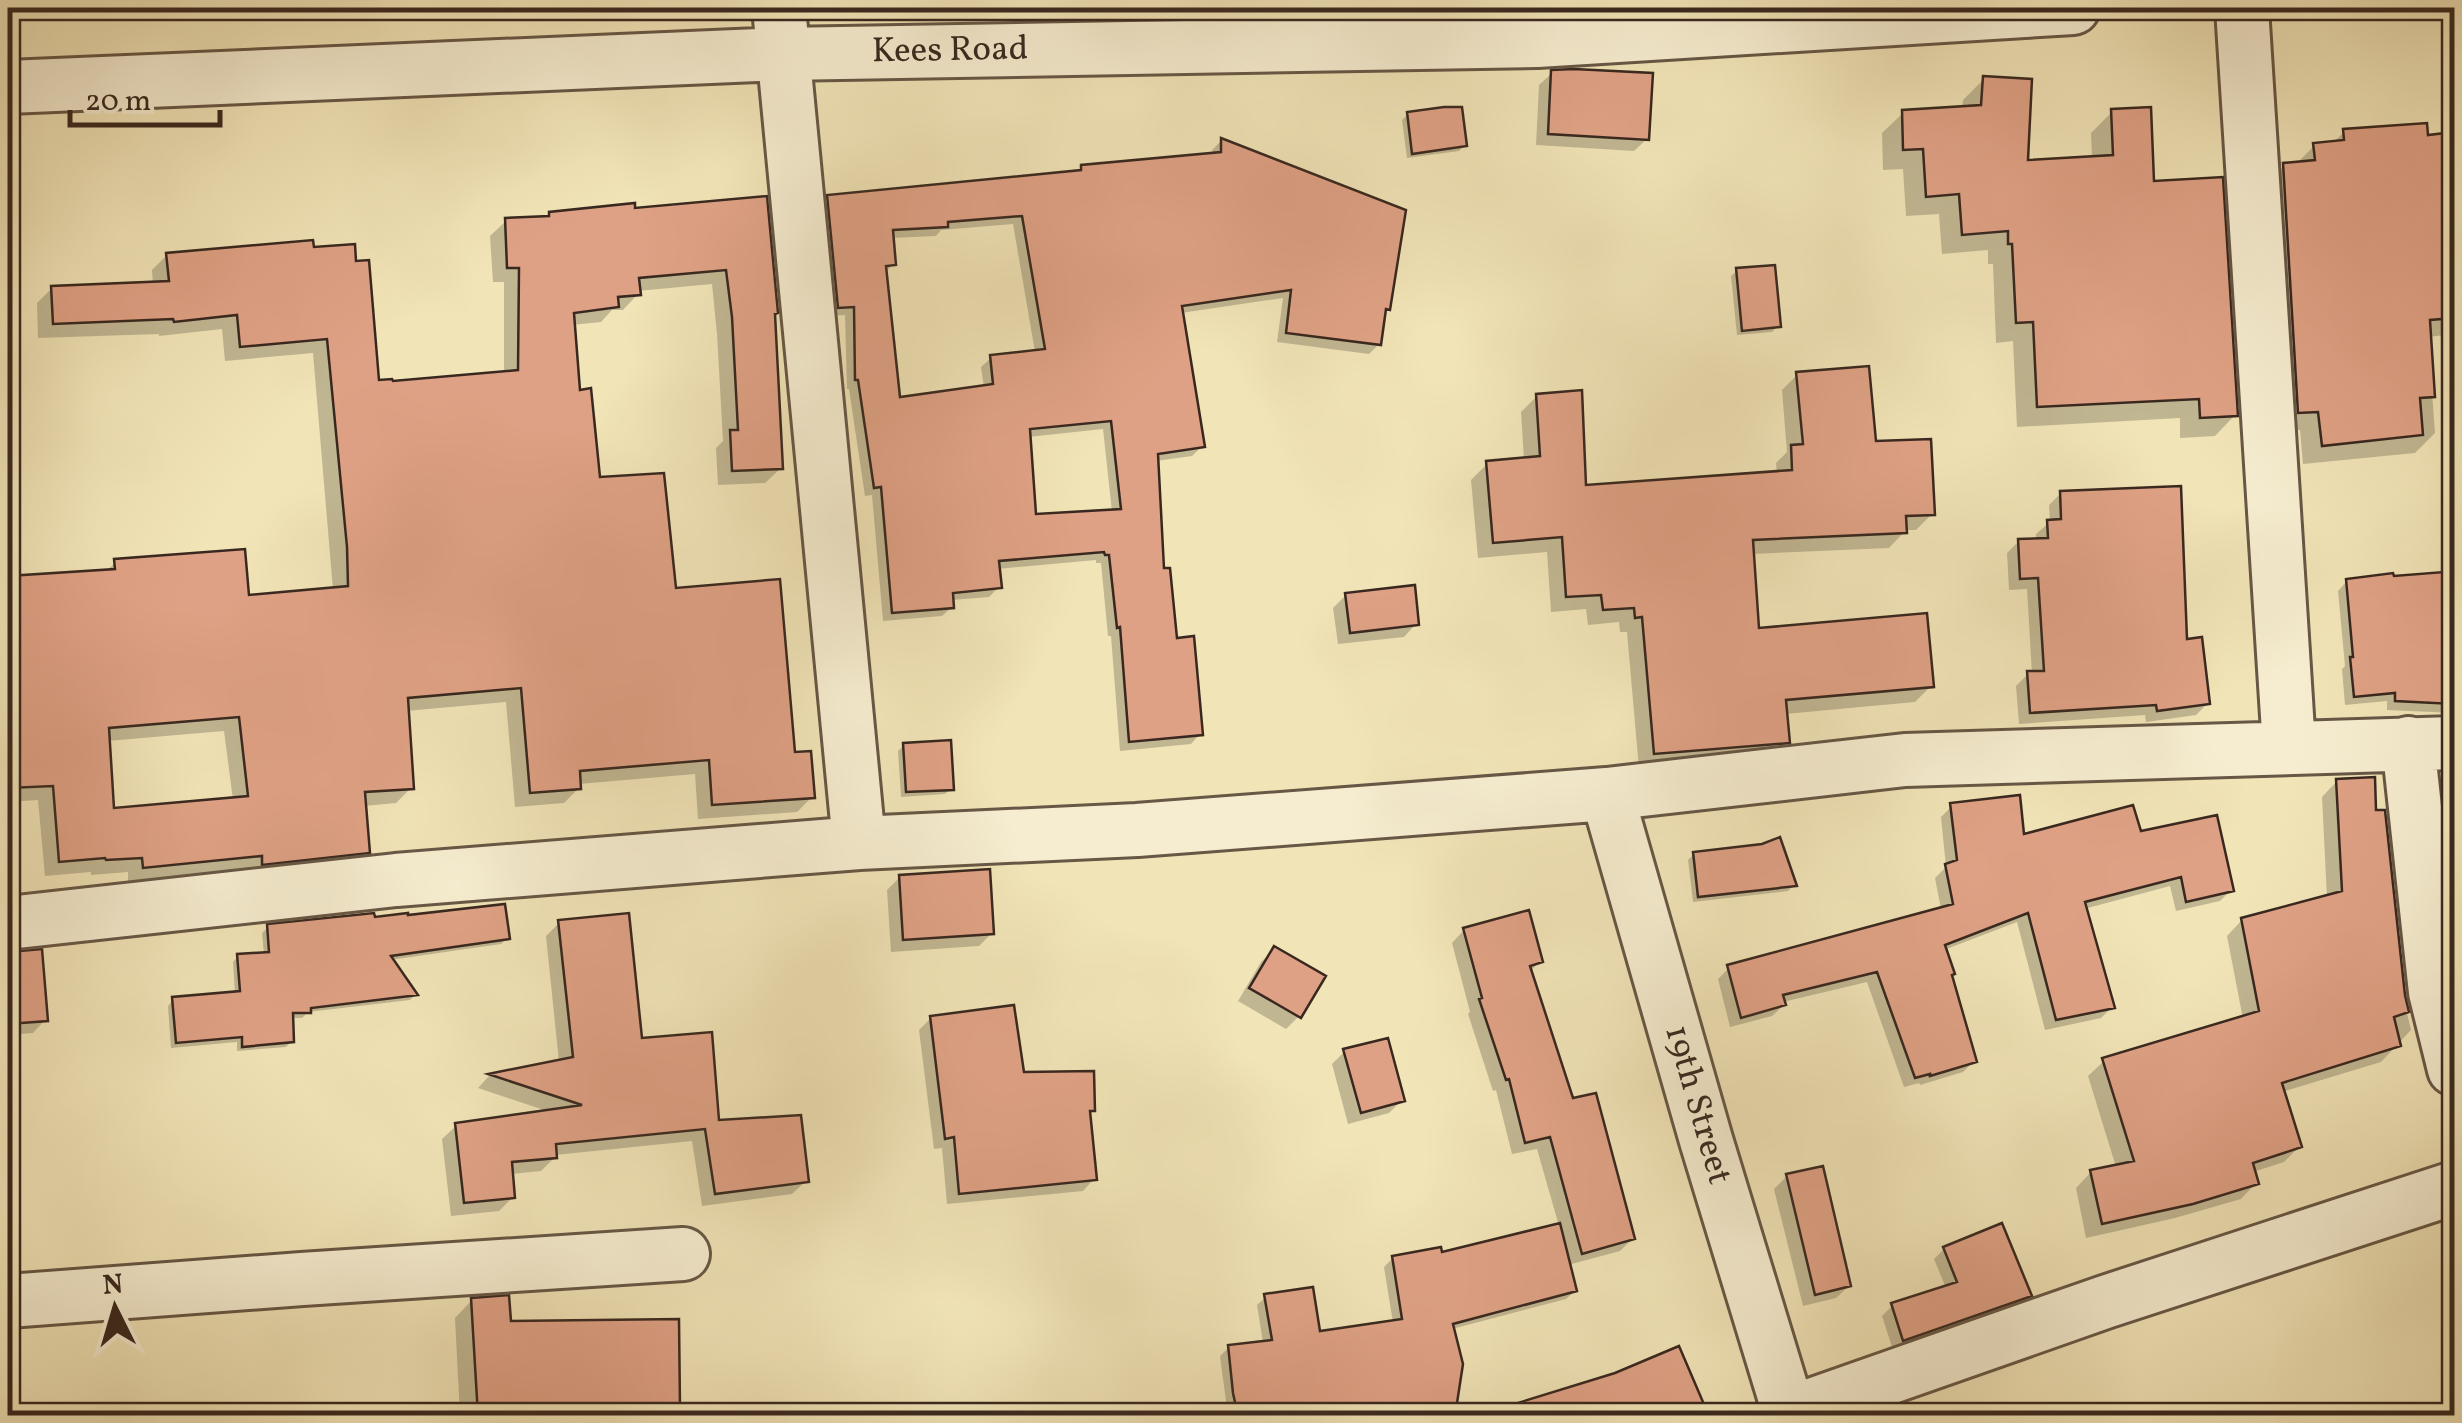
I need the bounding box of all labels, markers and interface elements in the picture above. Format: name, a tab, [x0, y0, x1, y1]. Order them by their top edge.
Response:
street label: Kees Road	[871, 26, 1029, 76]
scale bar	[70, 65, 220, 127]
text: 20 m	[85, 81, 151, 123]
street label: 19th Street	[1651, 1020, 1743, 1190]
north arrow	[65, 1258, 165, 1358]
text: N	[101, 1265, 125, 1306]

